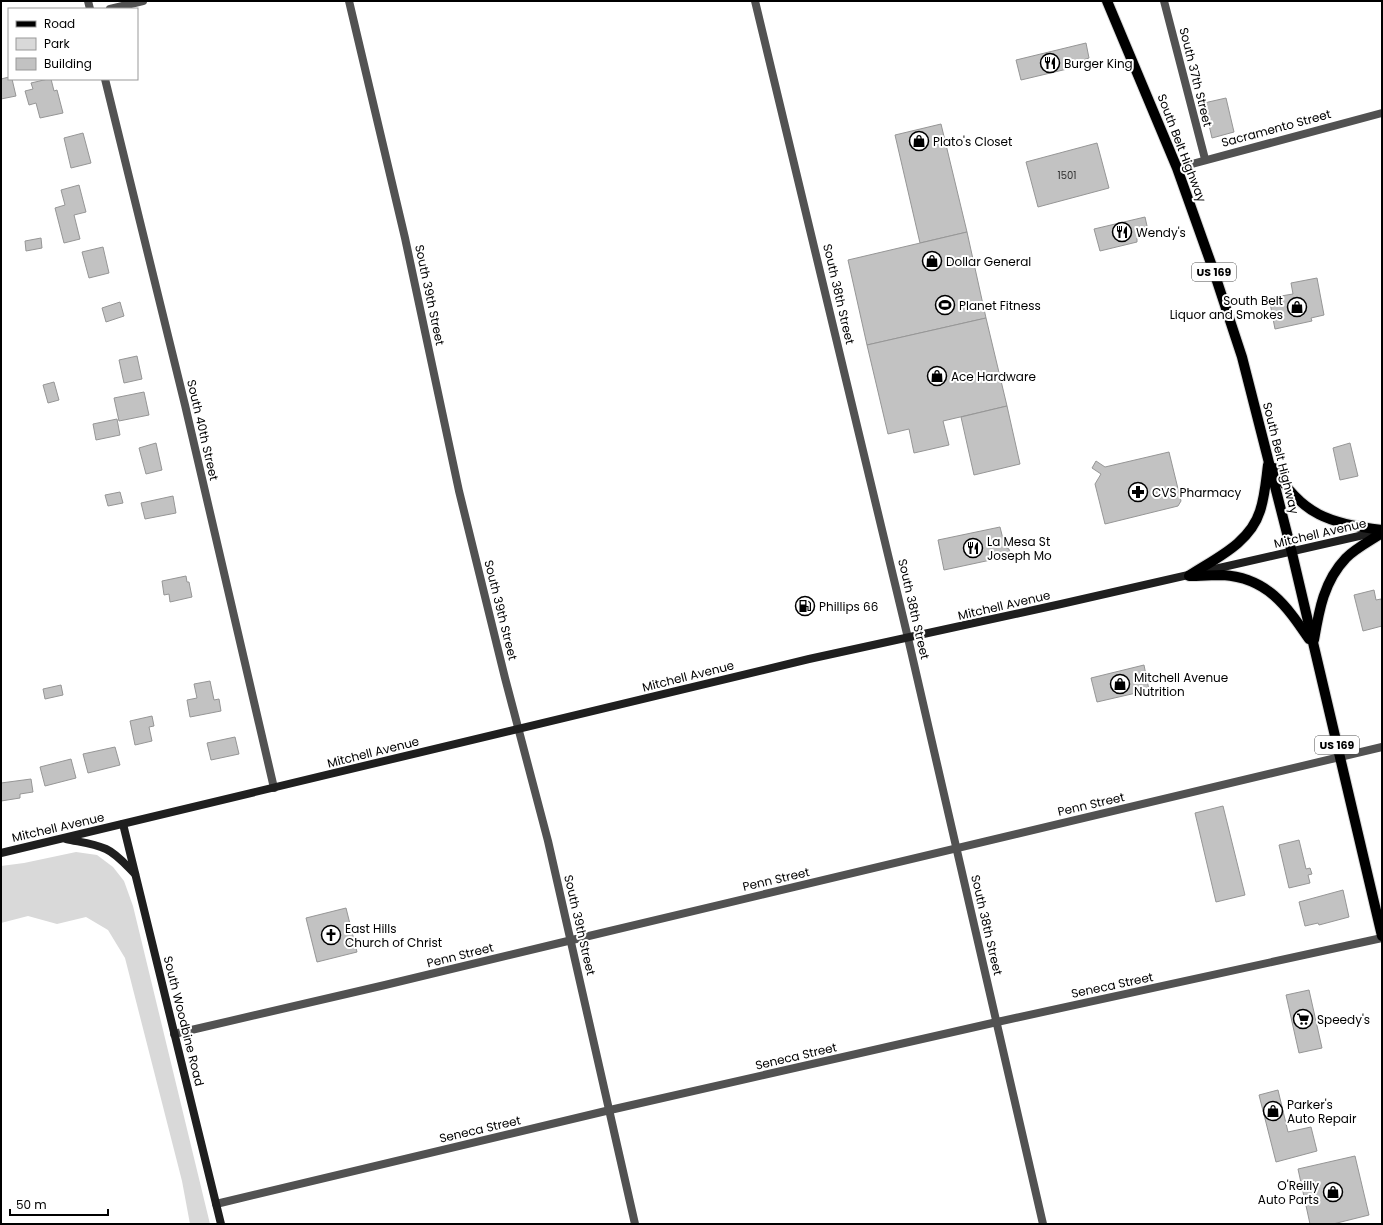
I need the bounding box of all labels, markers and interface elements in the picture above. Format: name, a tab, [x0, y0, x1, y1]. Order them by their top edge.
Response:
legend	[8, 8, 138, 80]
text: Road	[44, 15, 75, 32]
street label: South 37th Street	[1175, 26, 1217, 128]
text: Park	[44, 35, 71, 52]
restaurant icon: Burger King	[1039, 52, 1061, 74]
text: Building	[44, 55, 92, 72]
place label: Burger King	[1064, 55, 1133, 72]
street label: South Belt Highway	[1154, 91, 1211, 205]
street label: Sacramento Street	[1219, 105, 1333, 151]
shop icon: Plato's Closet	[908, 130, 930, 152]
place label: Plato's Closet	[933, 133, 1012, 150]
house number: 1501	[1058, 168, 1076, 183]
restaurant icon: Wendy's	[1111, 221, 1133, 243]
place label: Wendy's	[1136, 224, 1186, 241]
street label: South 38th Street	[819, 242, 859, 346]
street label: South 39th Street	[411, 243, 449, 347]
shop icon: Dollar General	[921, 250, 943, 272]
place label: Dollar General	[946, 253, 1031, 270]
road number: US 169	[1192, 263, 1236, 281]
place label: South Belt Liquor and Smokes	[1170, 292, 1283, 323]
sports icon: Planet Fitness	[934, 294, 956, 316]
shop icon: South Belt Liquor and Smokes	[1286, 296, 1308, 318]
place label: Planet Fitness	[959, 297, 1041, 314]
shop icon: Ace Hardware	[926, 365, 948, 387]
place label: Ace Hardware	[951, 368, 1036, 385]
street label: South 40th Street	[183, 378, 223, 482]
street label: South Belt Highway	[1259, 400, 1303, 516]
pharmacy icon: CVS Pharmacy	[1127, 481, 1149, 503]
place label: CVS Pharmacy	[1152, 484, 1242, 501]
street label: Mitchell Avenue	[1272, 514, 1368, 552]
place label: La Mesa St Joseph Mo	[987, 533, 1052, 564]
restaurant icon: La Mesa St Joseph Mo	[962, 537, 984, 559]
street label: South 38th Street	[894, 557, 934, 661]
street label: South 39th Street	[480, 558, 522, 662]
street label: Mitchell Avenue	[956, 586, 1052, 624]
fuel station icon: Phillips 66	[794, 595, 816, 617]
place label: Phillips 66	[819, 598, 878, 615]
street label: Mitchell Avenue	[640, 656, 736, 696]
place label: Mitchell Avenue Nutrition	[1134, 669, 1228, 700]
shop icon: Mitchell Avenue Nutrition	[1109, 673, 1131, 695]
street label: Mitchell Avenue	[325, 732, 421, 772]
road number: US 169	[1315, 736, 1359, 754]
street label: Penn Street	[1056, 788, 1126, 820]
street label: Mitchell Avenue	[10, 808, 106, 846]
street label: Penn Street	[741, 863, 811, 895]
street label: South 39th Street	[560, 873, 600, 977]
street label: South 38th Street	[967, 873, 1007, 977]
place label: East Hills Church of Christ	[345, 920, 442, 951]
church icon: East Hills Church of Christ	[320, 924, 342, 946]
street label: Penn Street	[425, 939, 495, 971]
street label: South Woodbine Road	[160, 954, 208, 1088]
street label: Seneca Street	[1069, 968, 1155, 1002]
supermarket icon: Speedy's	[1292, 1008, 1314, 1030]
place label: Speedy's	[1317, 1011, 1370, 1028]
street label: Seneca Street	[753, 1038, 839, 1074]
place label: Parker's Auto Repair	[1287, 1096, 1357, 1127]
shop icon: Parker's Auto Repair	[1262, 1100, 1284, 1122]
street label: Seneca Street	[437, 1111, 523, 1147]
place label: O'Reilly Auto Parts	[1258, 1177, 1319, 1208]
shop icon: O'Reilly Auto Parts	[1322, 1181, 1344, 1203]
scale bar	[10, 1191, 108, 1217]
text: 50 m	[16, 1196, 47, 1213]

